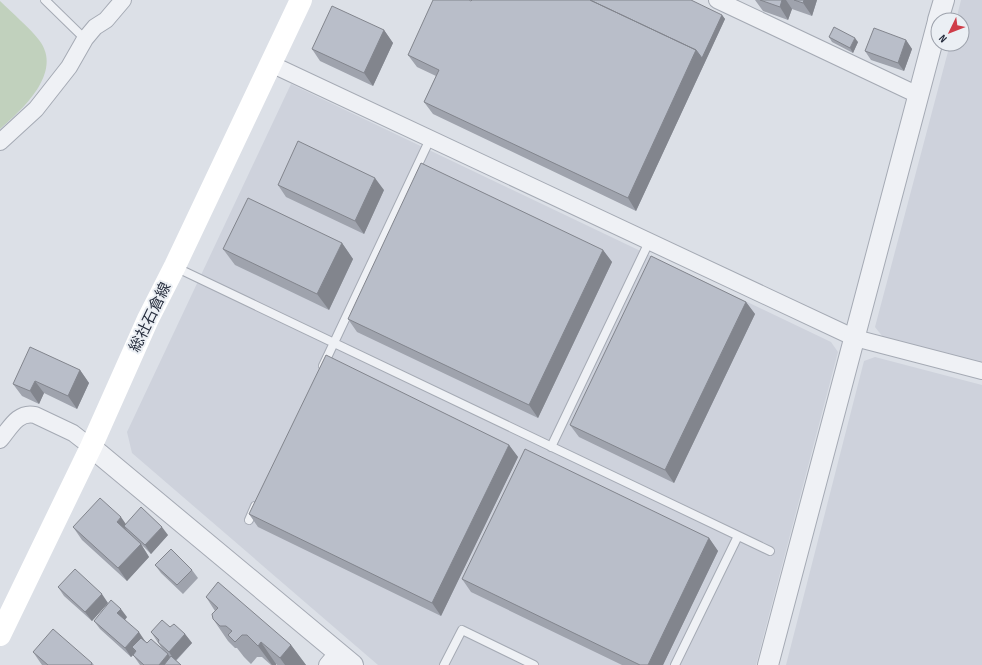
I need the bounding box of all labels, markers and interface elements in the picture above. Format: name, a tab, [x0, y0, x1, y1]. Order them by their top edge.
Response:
north arrow	[930, 12, 970, 52]
text: N	[936, 32, 950, 45]
street label: 総社石倉線	[125, 279, 175, 355]

